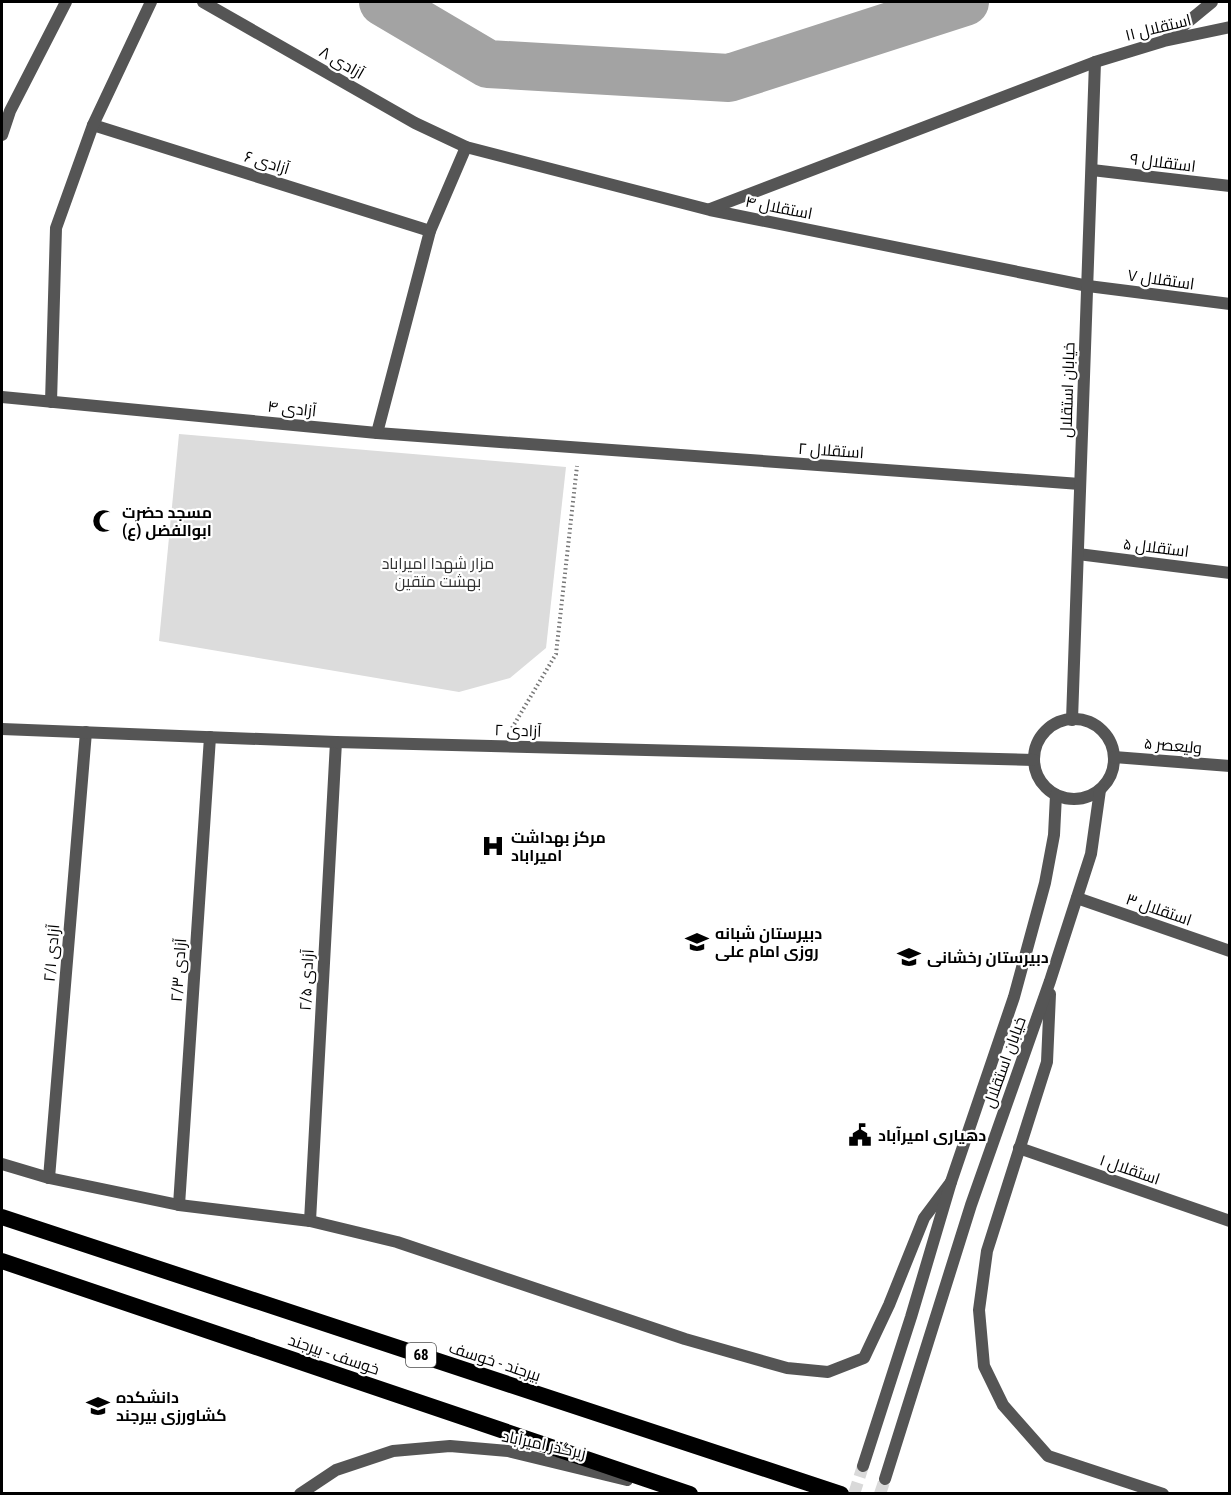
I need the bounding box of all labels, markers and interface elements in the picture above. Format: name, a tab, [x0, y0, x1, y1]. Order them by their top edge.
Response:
street label: استقلال ۱۱	[1123, 10, 1193, 46]
street label: آزادی ۸	[315, 42, 368, 84]
street label: آزادی ۶	[242, 147, 292, 179]
street label: استقلال ۹	[1129, 149, 1197, 177]
street label: استقلال ۴	[743, 192, 814, 224]
street label: استقلال ۷	[1126, 265, 1196, 295]
street label: خیابان استقلال	[1056, 342, 1080, 438]
street label: آزادی ۴	[266, 396, 318, 422]
street label: استقلال ۲	[797, 439, 865, 463]
place label: مسجد حضرت ابوالفضل (ع)	[122, 503, 212, 541]
mosque icon: مسجد حضرت ابوالفضل (ع)	[91, 508, 117, 534]
street label: استقلال ۵	[1122, 534, 1190, 562]
park label: مزار شهدا امیراباد بهشت متقین	[382, 554, 494, 592]
street label: آزادی ۲	[494, 720, 542, 742]
street label: ولیعصر ۵	[1143, 733, 1203, 758]
place label: مرکز بهداشت امیراباد	[511, 828, 606, 865]
hospital icon: مرکز بهداشت امیراباد	[480, 833, 506, 859]
street label: استقلال ۳	[1123, 889, 1194, 931]
street label: آزادی ۲/۱	[40, 923, 65, 983]
place label: دبیرستان شبانه روزی امام علی	[715, 924, 822, 963]
school or university icon: دبیرستان شبانه روزی امام علی	[684, 929, 710, 955]
street label: آزادی ۲/۳	[167, 937, 191, 1003]
school or university icon: دبیرستان رخشانی	[896, 944, 922, 970]
street label: آزادی ۲/۵	[295, 948, 319, 1011]
place label: دبیرستان رخشانی	[927, 948, 1049, 967]
street label: خیابان استقلال	[979, 1014, 1031, 1111]
public building icon: دهیاری امیرآباد	[847, 1122, 873, 1148]
place label: دهیاری امیرآباد	[878, 1126, 986, 1145]
street label: استقلال ۱	[1097, 1150, 1162, 1190]
street label: خوسف - بیرجند	[286, 1330, 382, 1379]
street label: بیرجند - خوسف	[447, 1338, 543, 1385]
road number: 68	[406, 1343, 436, 1367]
place label: دانشکده کشاورزی بیرجند	[116, 1388, 227, 1425]
school or university icon: دانشکده کشاورزی بیرجند	[85, 1393, 111, 1419]
street label: زیرگذر امیرآباد	[500, 1426, 588, 1463]

